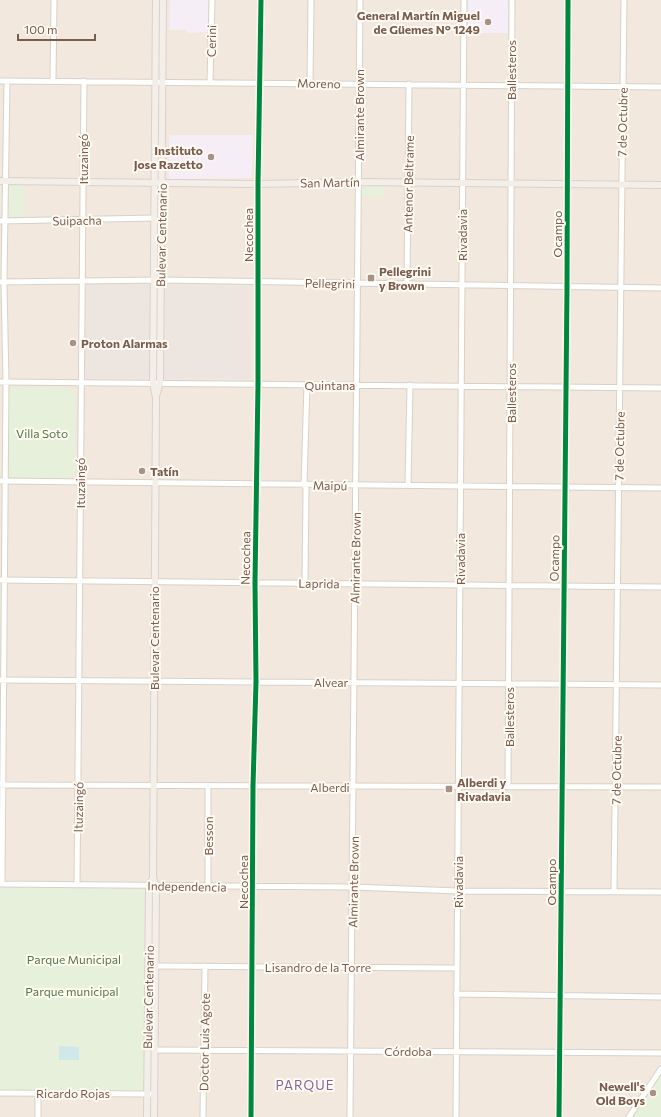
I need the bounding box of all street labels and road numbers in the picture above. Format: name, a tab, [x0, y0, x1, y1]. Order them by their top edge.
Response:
street label: Cerini	[204, 25, 218, 57]
street label: Ballesteros	[504, 40, 518, 100]
street label: Almirante Brown	[352, 69, 366, 161]
street label: Moreno	[297, 76, 341, 90]
street label: 7 de Octubre	[614, 87, 630, 157]
street label: Ituzaingó	[76, 134, 90, 184]
street label: Antenor Beltrame	[400, 135, 416, 233]
street label: San Martín	[300, 174, 360, 190]
street label: Bulevar Centenario	[153, 183, 169, 287]
street label: Necochea	[241, 208, 255, 262]
street label: Rivadavia	[455, 209, 469, 261]
street label: Ocampo	[550, 211, 564, 257]
street label: Suipacha	[52, 213, 102, 227]
street label: Pellegrini	[305, 276, 355, 290]
street label: Ballesteros	[504, 363, 518, 423]
street label: Quintana	[305, 378, 355, 392]
street label: 7 de Octubre	[611, 411, 627, 481]
street label: Ituzaingó	[73, 458, 87, 508]
street label: Maipú	[313, 478, 347, 492]
street label: Almirante Brown	[347, 512, 363, 604]
street label: Necochea	[238, 531, 252, 585]
street label: Rivadavia	[453, 533, 467, 585]
street label: Ocampo	[547, 534, 561, 582]
street label: Laprida	[298, 576, 340, 590]
street label: Bulevar Centenario	[147, 586, 161, 690]
street label: Alvear	[314, 675, 349, 689]
street label: Ballesteros	[502, 687, 516, 747]
street label: 7 de Octubre	[608, 735, 624, 805]
street label: Alberdi	[310, 780, 350, 794]
street label: Ituzaingó	[71, 782, 85, 832]
street label: Besson	[201, 816, 215, 856]
street label: Almirante Brown	[345, 836, 361, 928]
street label: Necochea	[236, 855, 250, 909]
street label: Rivadavia	[451, 856, 465, 908]
street label: Ocampo	[544, 859, 558, 905]
street label: Independencia	[147, 878, 227, 894]
street label: Bulevar Centenario	[140, 945, 156, 1049]
street label: Lisandro de la Torre	[265, 960, 371, 974]
street label: Doctor Luis Agote	[196, 993, 212, 1091]
street label: Córdoba	[384, 1044, 432, 1058]
street label: Ricardo Rojas	[36, 1086, 110, 1100]

